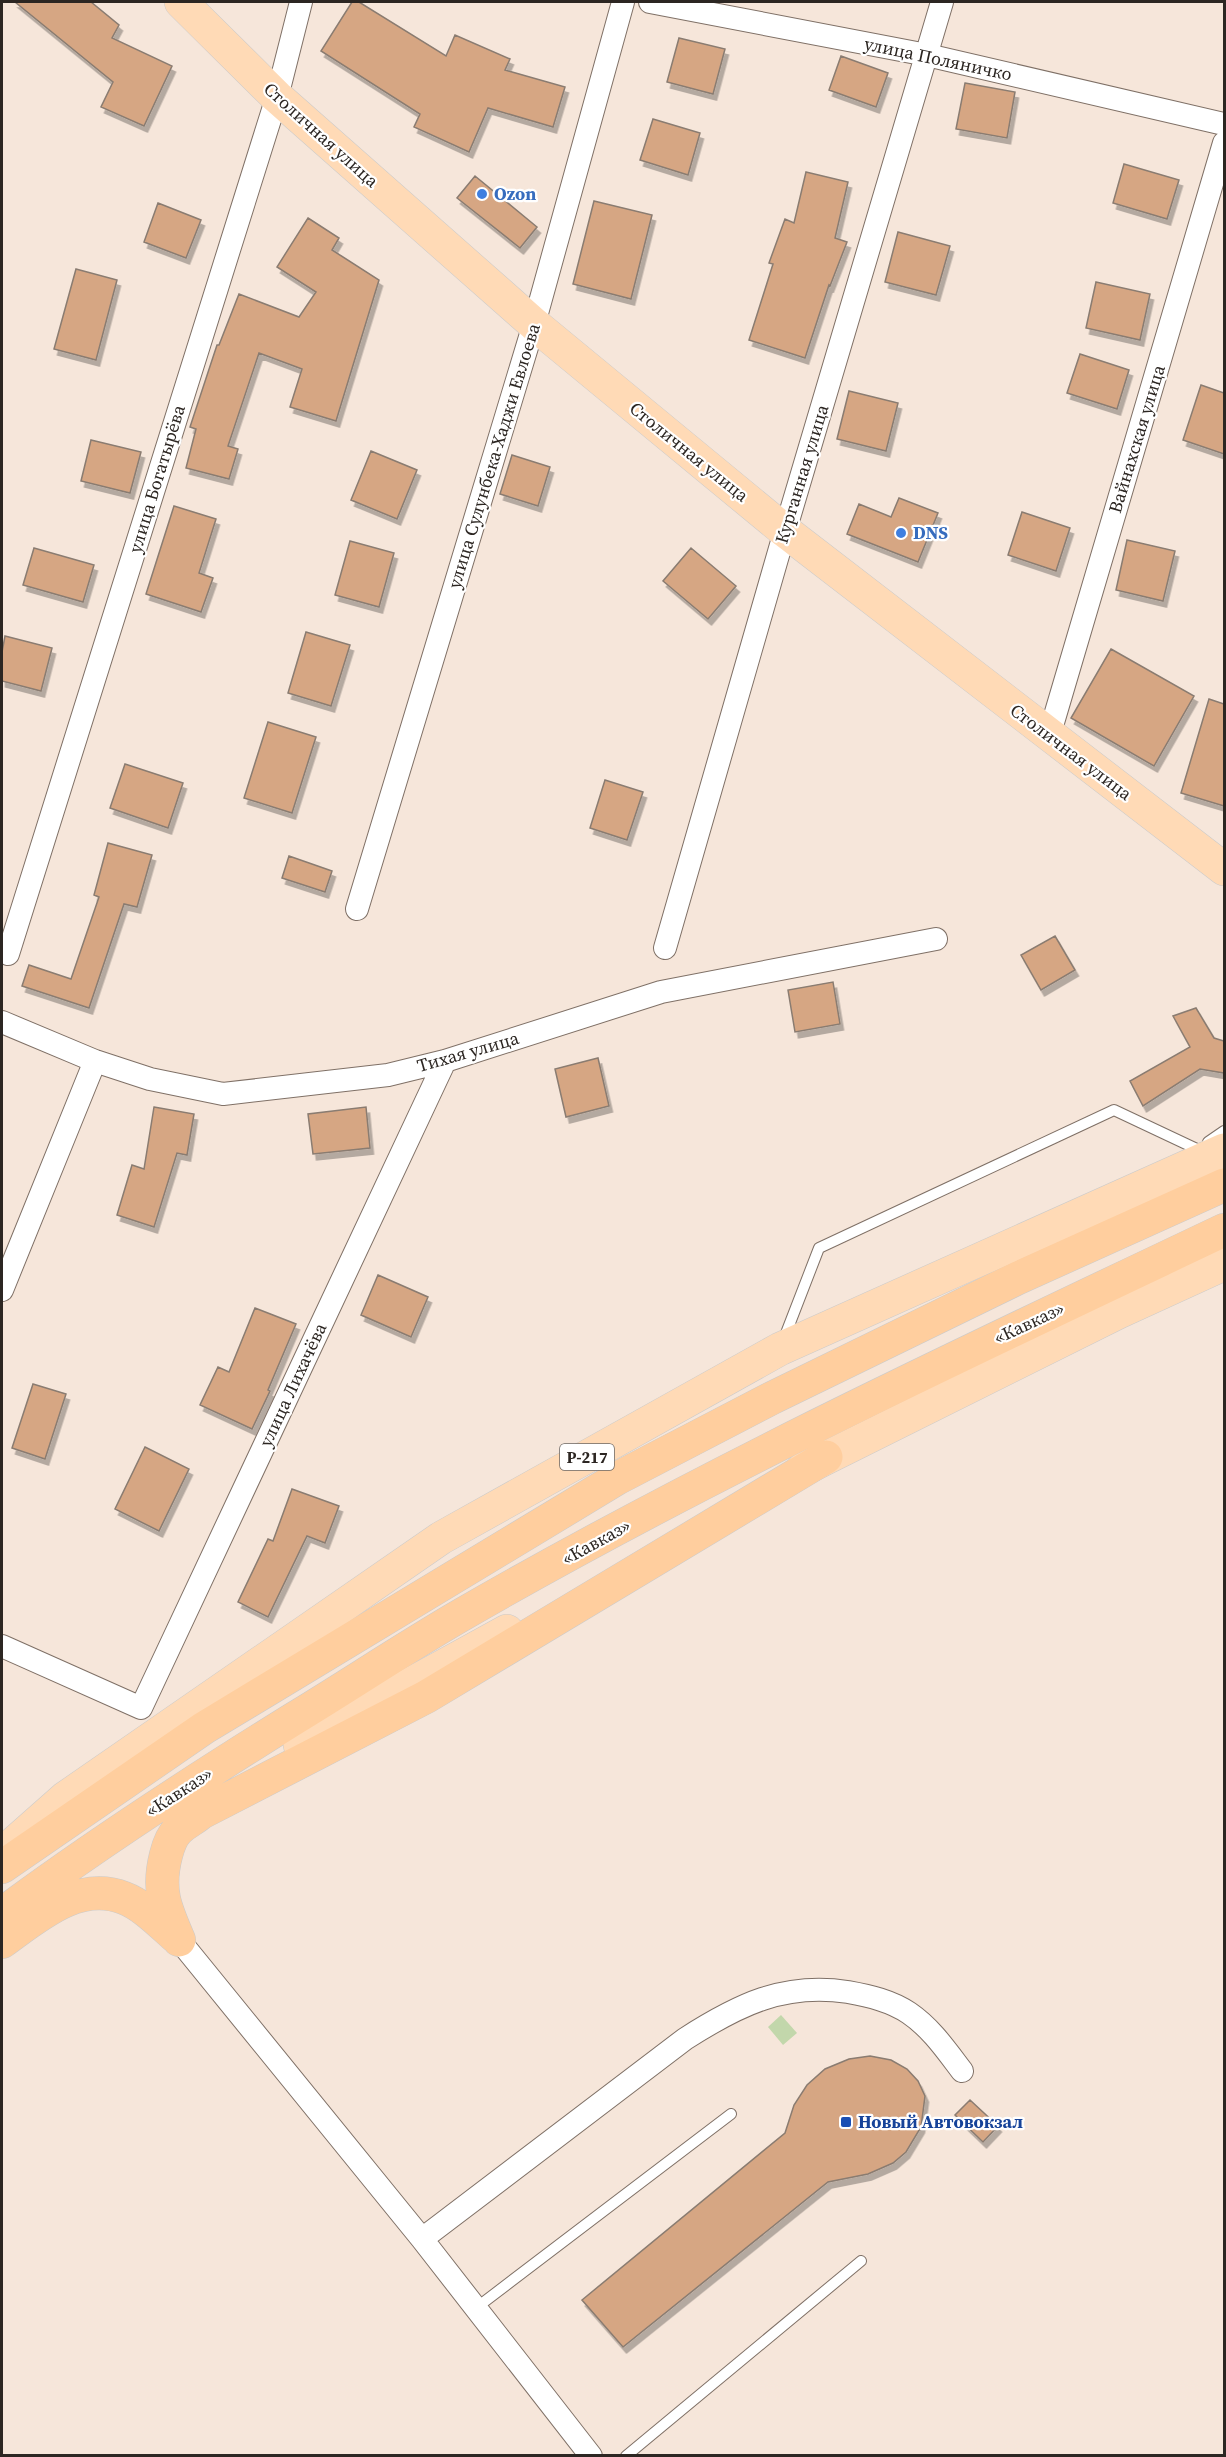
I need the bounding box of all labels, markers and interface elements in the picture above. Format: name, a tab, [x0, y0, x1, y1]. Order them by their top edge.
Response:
street label: улица Поляничко	[862, 31, 1014, 86]
street label: Столичная улица	[259, 76, 385, 194]
place label: Ozon	[494, 181, 536, 206]
marker: Ozon	[475, 187, 489, 201]
street label: улица Сулунбека-Хаджи Евлоева	[441, 319, 546, 591]
street label: Вайнахская улица	[1102, 361, 1171, 516]
street label: Столичная улица	[624, 396, 755, 508]
street label: улица Богатырёва	[122, 401, 191, 556]
street label: Курганная улица	[769, 401, 835, 546]
place label: DNS	[913, 520, 948, 545]
marker: DNS	[894, 526, 908, 540]
street label: Столичная улица	[1005, 698, 1138, 806]
street label: Тихая улица	[414, 1025, 522, 1078]
street label: «Кавказ»	[990, 1295, 1068, 1350]
street label: улица Лихачёва	[253, 1318, 333, 1451]
road number: Р-217	[560, 1444, 614, 1470]
street label: «Кавказ»	[557, 1513, 634, 1571]
street label: «Кавказ»	[141, 1761, 217, 1822]
place label: Новый Автовокзал	[858, 2109, 1023, 2134]
marker: Новый Автовокзал	[839, 2115, 853, 2129]

